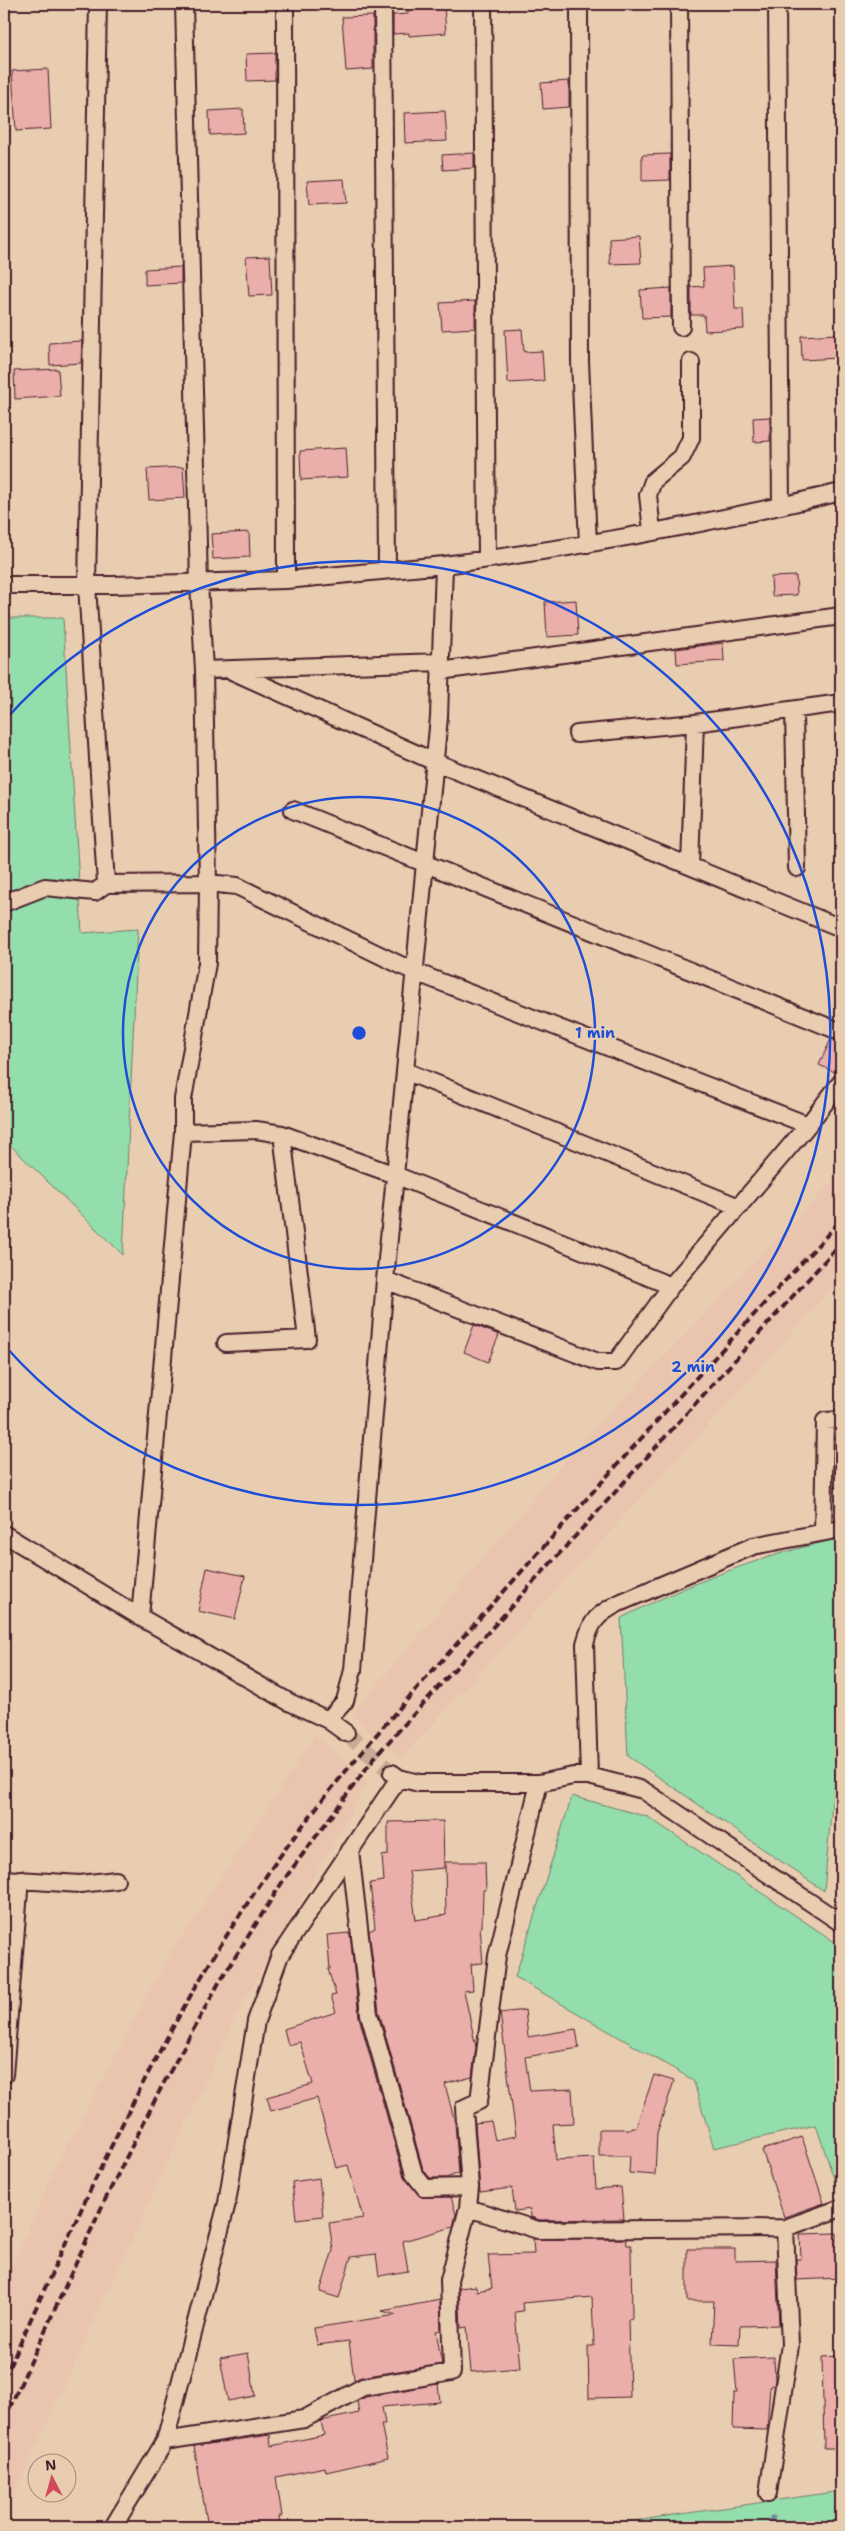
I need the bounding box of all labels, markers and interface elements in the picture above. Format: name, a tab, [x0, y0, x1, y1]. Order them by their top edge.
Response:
text: 1 min	[575, 1023, 615, 1043]
centre of rings	[350, 1024, 368, 1042]
text: 2 min	[671, 1357, 715, 1377]
north arrow	[28, 2454, 78, 2504]
text: N	[44, 2456, 57, 2475]

